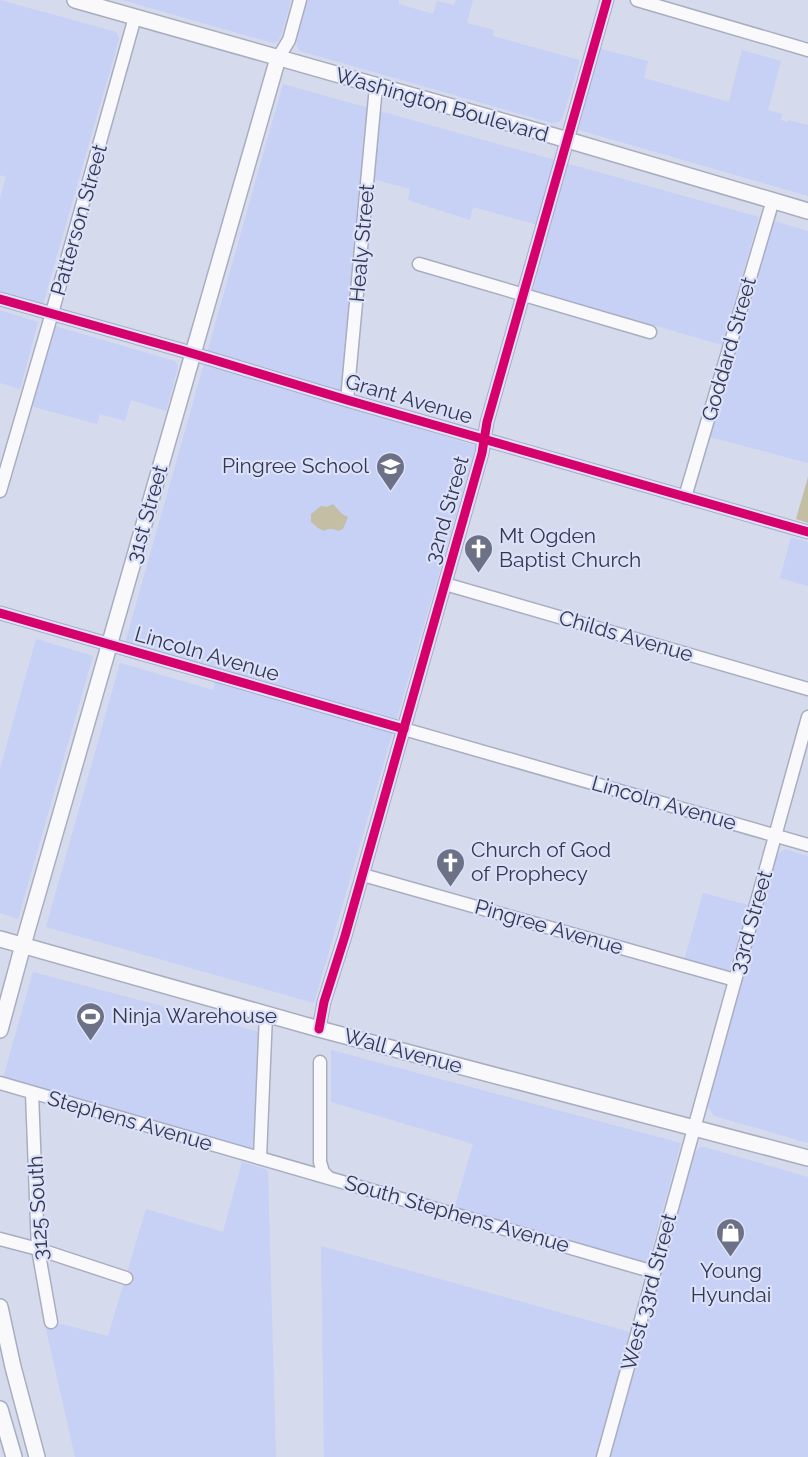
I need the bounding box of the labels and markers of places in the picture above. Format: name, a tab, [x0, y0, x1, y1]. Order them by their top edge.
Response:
school or university icon: Pingree School	[374, 450, 406, 492]
place label: Pingree School	[222, 453, 369, 478]
place label: Mt Ogden Baptist Church	[499, 523, 641, 572]
church icon: Mt Ogden Baptist Church	[462, 532, 494, 574]
place label: Church of God of Prophecy	[471, 837, 611, 886]
church icon: Church of God of Prophecy	[434, 846, 466, 888]
sports icon: Ninja Warehouse	[75, 1000, 107, 1042]
place label: Ninja Warehouse	[112, 1003, 277, 1028]
shop icon: Young Hyundai	[715, 1216, 747, 1258]
place label: Young Hyundai	[691, 1258, 771, 1307]

